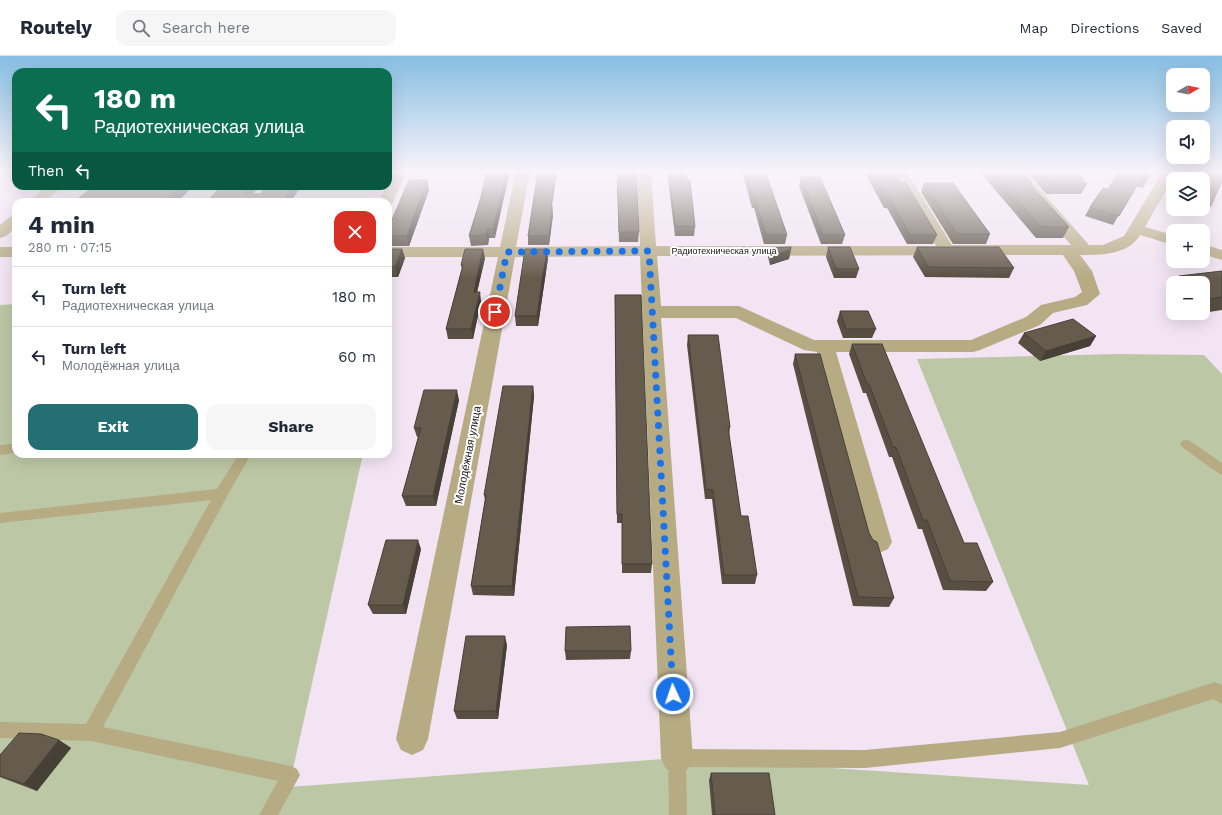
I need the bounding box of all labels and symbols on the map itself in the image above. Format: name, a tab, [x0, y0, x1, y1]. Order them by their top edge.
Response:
north arrow	[1166, 68, 1210, 112]
street label: Радиотехническая улица	[671, 246, 777, 256]
pin	[478, 295, 512, 329]
street label: Молодёжная улица	[452, 404, 484, 505]
position arrow	[652, 673, 694, 715]

